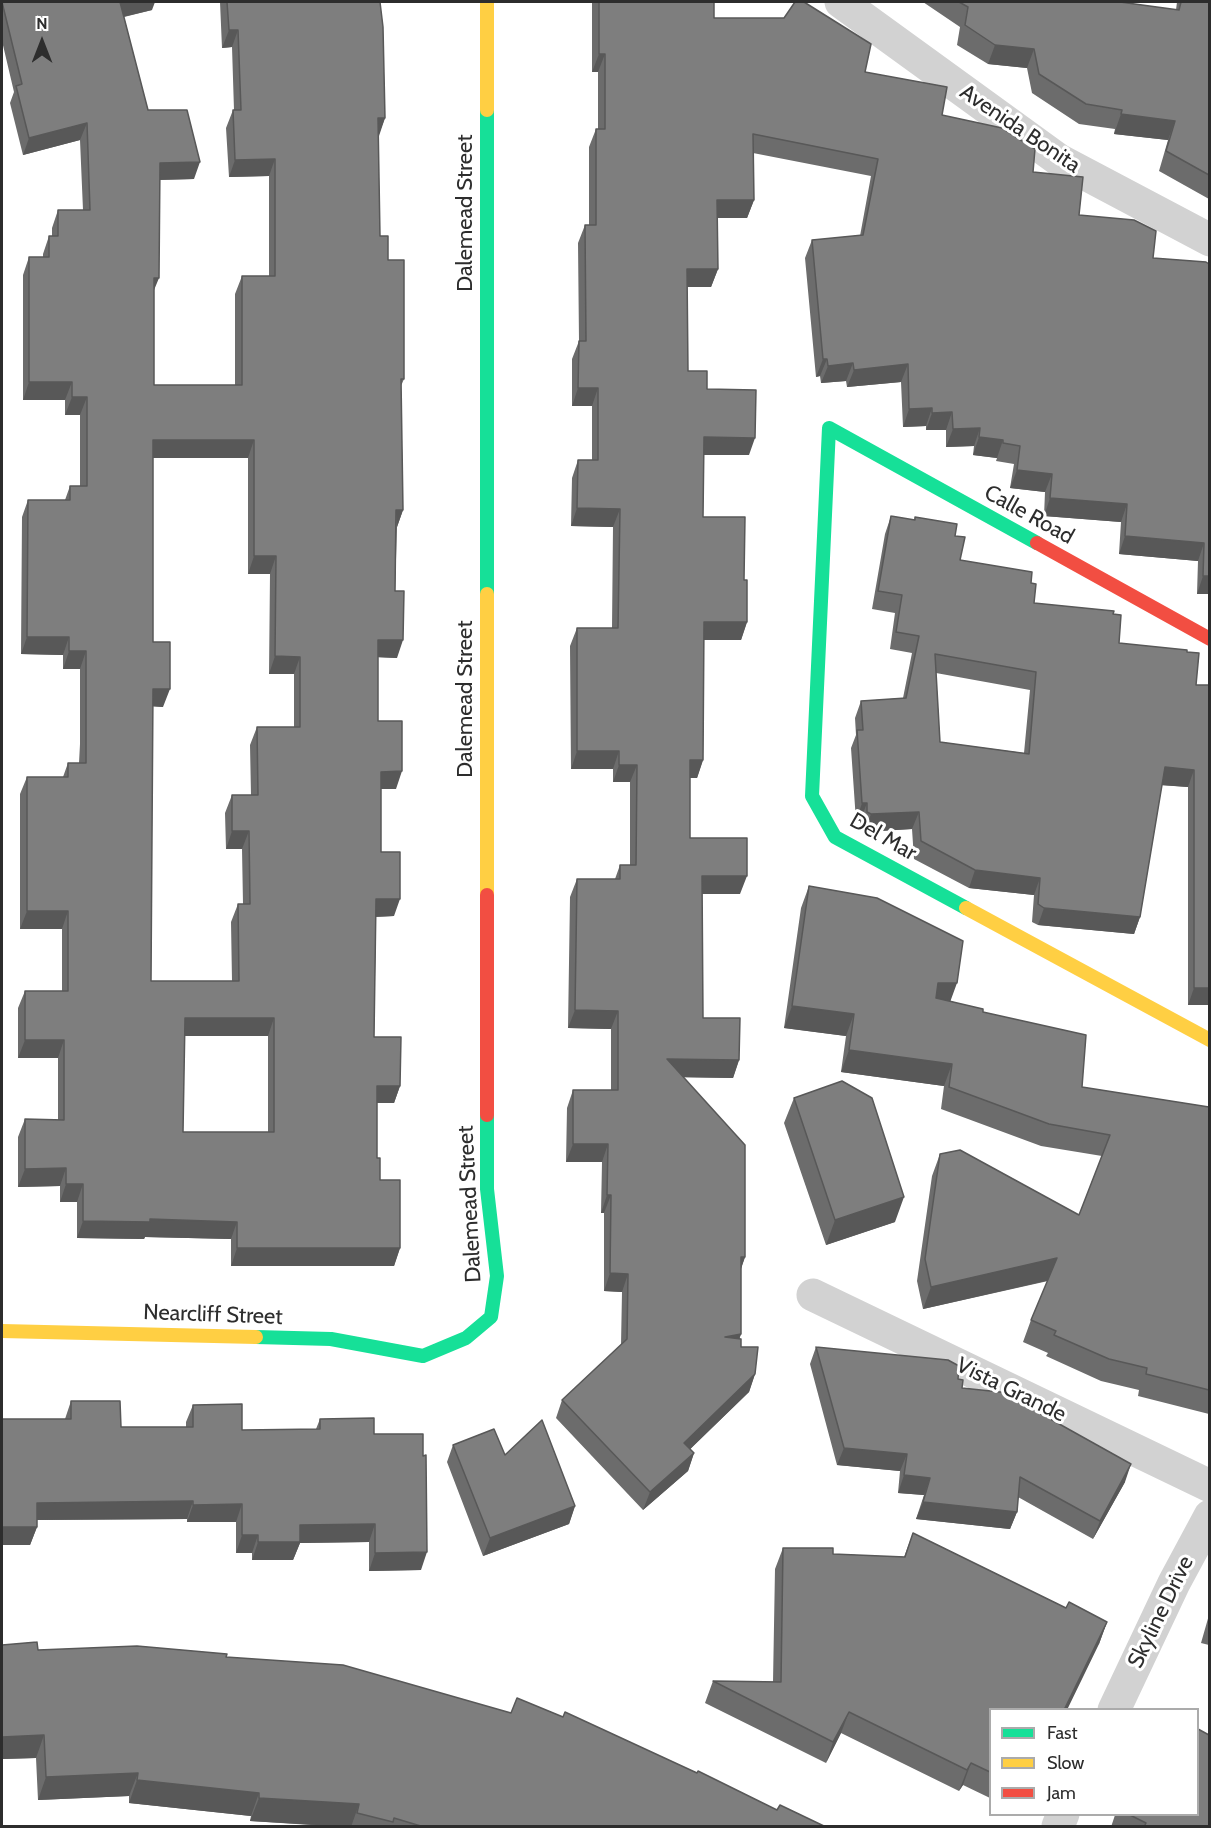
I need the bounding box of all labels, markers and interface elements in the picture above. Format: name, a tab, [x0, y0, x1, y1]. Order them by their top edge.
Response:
north arrow	[12, 12, 72, 72]
text: N	[36, 14, 48, 33]
street label: Avenida Bonita	[955, 79, 1085, 179]
street label: Dalemead Street	[453, 134, 479, 292]
street label: Calle Road	[980, 480, 1078, 550]
street label: Dalemead Street	[453, 620, 479, 778]
street label: Del Mar	[845, 807, 921, 867]
street label: Dalemead Street	[453, 1125, 487, 1283]
street label: Nearcliff Street	[143, 1299, 283, 1331]
street label: Vista Grande	[952, 1352, 1070, 1428]
street label: Skyline Drive	[1123, 1552, 1199, 1672]
legend	[989, 1708, 1199, 1816]
text: Fast	[1047, 1722, 1078, 1744]
text: Slow	[1047, 1752, 1084, 1774]
text: Jam	[1047, 1782, 1076, 1804]

